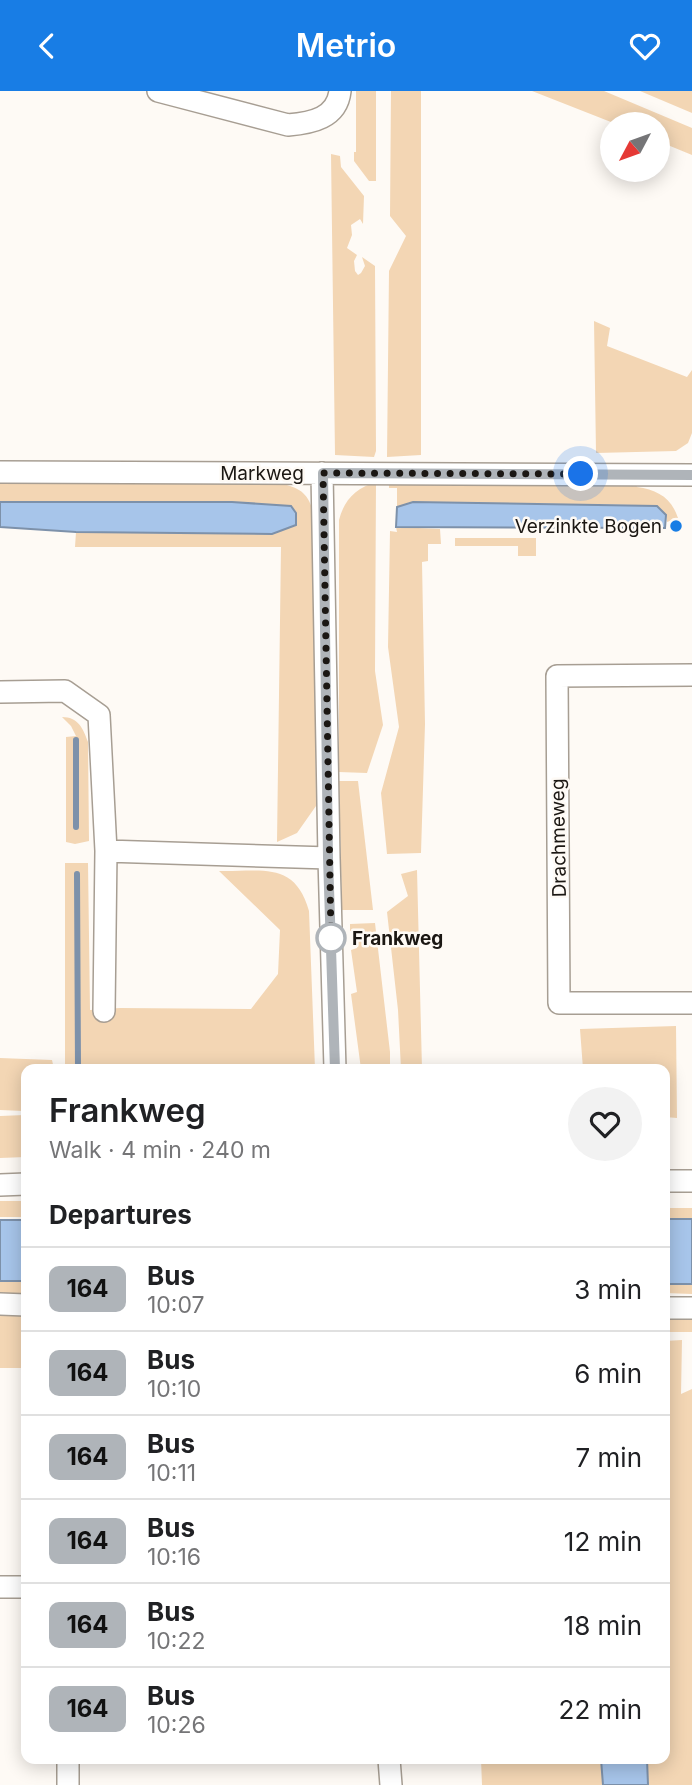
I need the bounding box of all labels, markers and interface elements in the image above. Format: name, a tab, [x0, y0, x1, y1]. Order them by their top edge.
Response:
text: Metrio	[296, 26, 396, 65]
icon: back	[28, 27, 66, 65]
icon: heart	[626, 27, 664, 65]
north arrow	[600, 112, 670, 182]
map controls	[600, 112, 670, 182]
your location	[563, 456, 598, 491]
street label: Markweg	[220, 462, 304, 485]
place label: Verzinkte Bogen	[515, 515, 662, 538]
marker: Verzinkte Bogen	[668, 518, 684, 534]
street label: Drachmeweg	[546, 778, 571, 898]
marker: Frankweg	[316, 923, 346, 953]
place label: Frankweg	[352, 927, 443, 950]
button: heart	[568, 1087, 642, 1161]
text: Frankweg	[49, 1090, 206, 1130]
text: Walk · 4 min · 240 m	[49, 1136, 271, 1164]
text: Departures	[49, 1199, 192, 1230]
text: Bus	[147, 1260, 195, 1291]
text: 164	[66, 1274, 109, 1303]
text: 3 min	[574, 1274, 642, 1305]
text: 10:07	[147, 1291, 205, 1319]
text: Bus	[147, 1344, 195, 1375]
text: 164	[66, 1358, 109, 1387]
text: 6 min	[574, 1358, 642, 1389]
text: 10:10	[147, 1375, 201, 1403]
text: Bus	[147, 1428, 195, 1459]
text: 164	[66, 1442, 109, 1471]
text: 7 min	[576, 1442, 642, 1473]
text: 10:11	[147, 1459, 196, 1487]
text: Bus	[147, 1512, 195, 1543]
text: 164	[66, 1526, 109, 1555]
text: 12 min	[564, 1526, 642, 1557]
text: 10:16	[147, 1543, 201, 1571]
text: Bus	[147, 1596, 195, 1627]
text: 164	[66, 1610, 109, 1639]
text: 18 min	[564, 1610, 642, 1641]
text: 10:22	[147, 1627, 206, 1655]
text: Bus	[147, 1680, 195, 1711]
text: 164	[66, 1694, 109, 1723]
text: 22 min	[559, 1694, 642, 1725]
text: 10:26	[147, 1711, 206, 1739]

